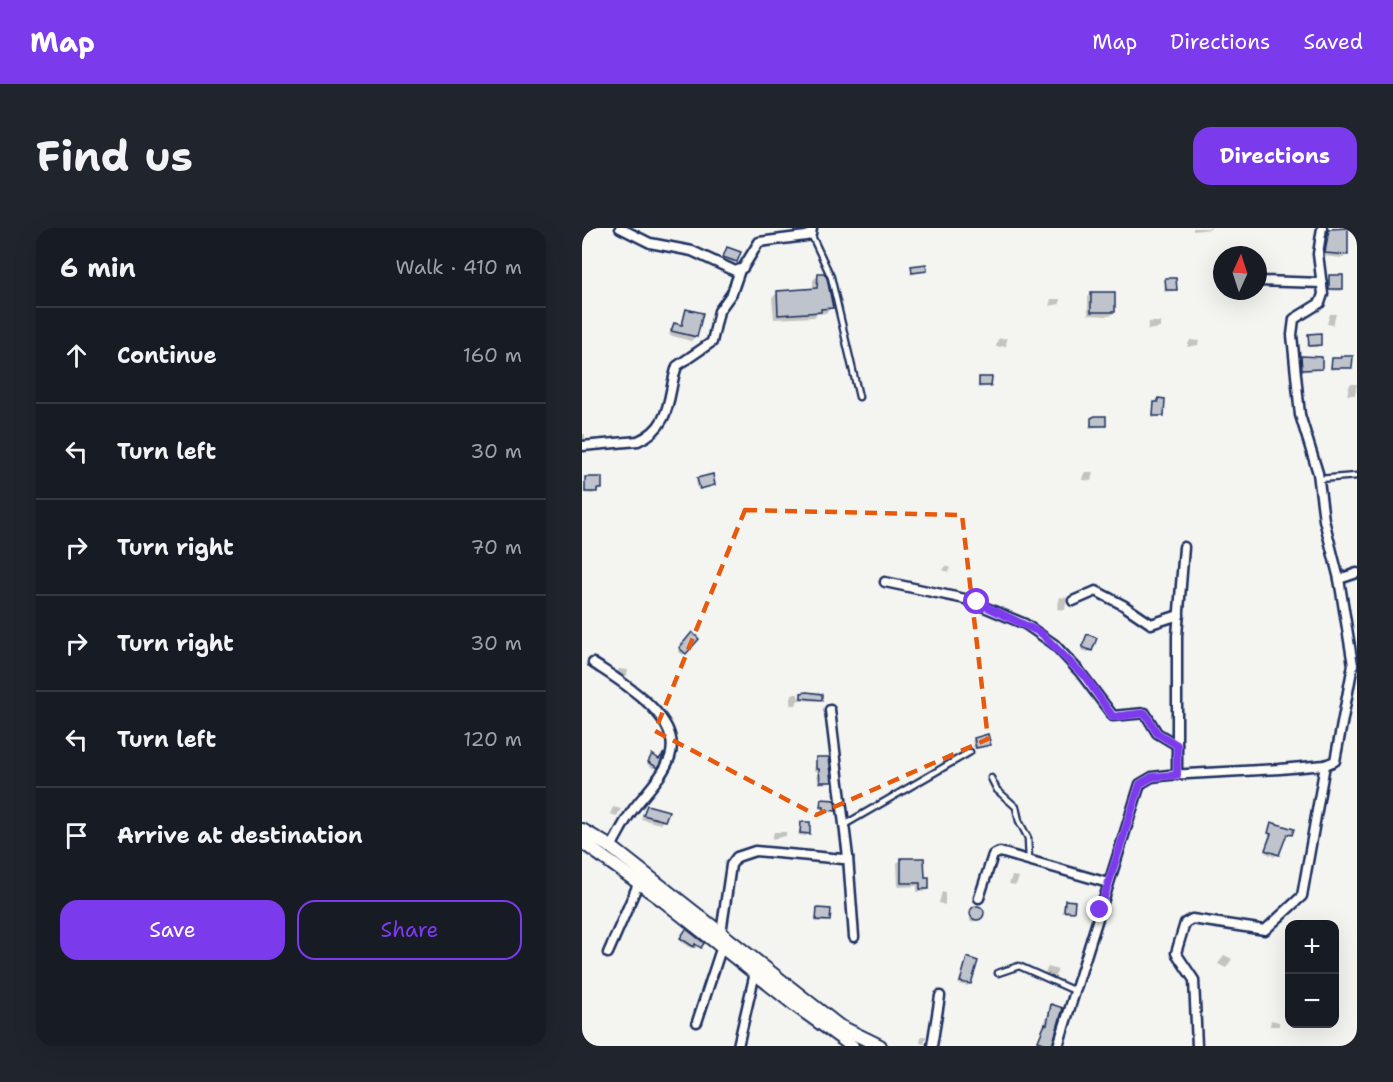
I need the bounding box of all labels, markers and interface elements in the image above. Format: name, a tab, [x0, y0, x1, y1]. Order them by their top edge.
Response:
text: Map	[30, 23, 95, 61]
text: Map	[1092, 28, 1137, 56]
text: Directions	[1170, 28, 1270, 56]
text: Saved	[1303, 28, 1363, 56]
button: Directions	[1193, 127, 1357, 185]
text: Find us	[36, 128, 193, 184]
north arrow	[1213, 246, 1267, 300]
text: 6 min	[60, 250, 136, 285]
text: Walk · 410 m	[396, 254, 522, 280]
icon: ahead	[60, 339, 93, 372]
text: Continue	[117, 341, 217, 370]
text: 160 m	[463, 342, 522, 368]
icon: left	[60, 435, 93, 468]
text: Turn left	[117, 437, 216, 466]
text: 30 m	[470, 438, 522, 464]
icon: right	[60, 531, 93, 564]
text: Turn right	[117, 533, 234, 562]
text: 70 m	[470, 534, 522, 560]
route start	[963, 588, 989, 614]
icon: right	[60, 627, 93, 660]
text: Turn right	[117, 629, 234, 658]
text: 30 m	[470, 630, 522, 656]
icon: left	[60, 723, 93, 756]
text: Turn left	[117, 725, 216, 754]
text: 120 m	[463, 726, 522, 752]
icon: arrive	[60, 819, 93, 852]
text: Arrive at destination	[117, 821, 363, 850]
route end	[1086, 896, 1112, 922]
button: Save	[60, 900, 285, 960]
button: Share	[297, 900, 522, 960]
map controls	[1285, 920, 1339, 1028]
button: +	[1285, 920, 1339, 974]
button: −	[1285, 974, 1339, 1028]

